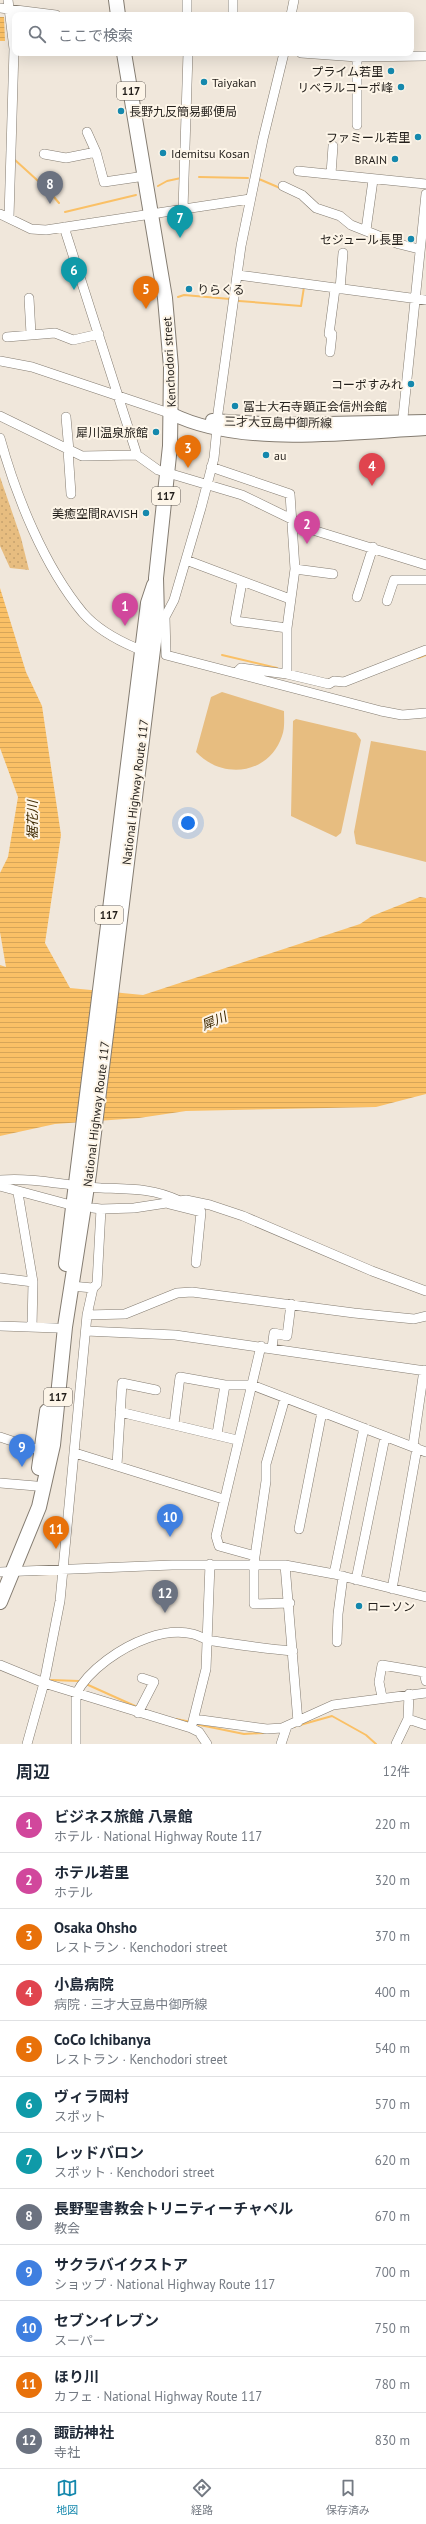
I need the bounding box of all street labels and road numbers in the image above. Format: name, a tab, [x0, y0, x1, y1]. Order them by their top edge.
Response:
road number: 117	[117, 82, 145, 100]
street label: Kenchodori street	[159, 316, 179, 408]
street label: 三才大豆島中御所線	[224, 414, 332, 430]
road number: 117	[152, 487, 180, 505]
street label: National Highway Route 117	[119, 718, 151, 866]
road number: 117	[95, 906, 123, 924]
street label: National Highway Route 117	[80, 1040, 112, 1188]
road number: 117	[44, 1388, 72, 1406]

